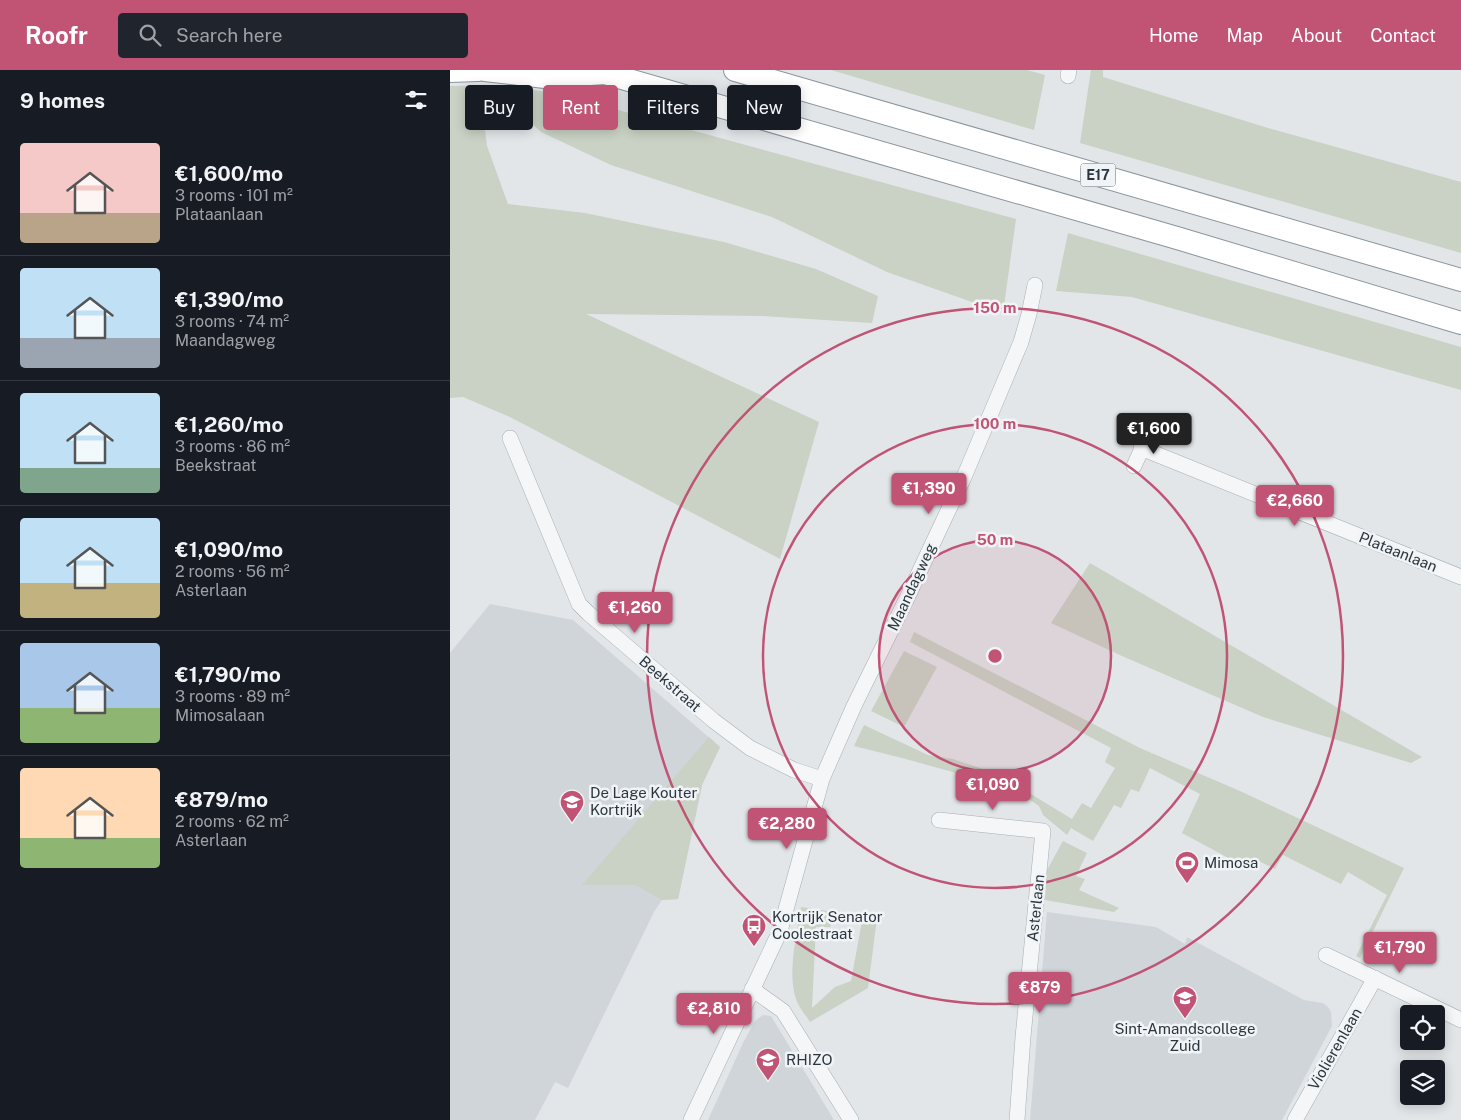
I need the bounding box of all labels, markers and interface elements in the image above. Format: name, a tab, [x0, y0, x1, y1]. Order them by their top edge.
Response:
search box	[118, 13, 468, 58]
text: Roofr	[25, 21, 88, 49]
icon: search	[136, 21, 164, 49]
text: Search here	[176, 24, 283, 46]
text: Home	[1149, 25, 1199, 46]
text: Map	[1227, 25, 1263, 46]
text: About	[1291, 25, 1342, 46]
text: Contact	[1370, 25, 1436, 46]
chip: Buy	[465, 85, 533, 130]
chip: Rent	[543, 85, 618, 130]
chip: Filters	[628, 85, 717, 130]
chip: New	[727, 85, 801, 130]
icon: filters	[402, 86, 430, 114]
text: 9 homes	[20, 88, 105, 113]
text: €1,600/mo	[175, 161, 283, 186]
icon: home	[60, 163, 120, 223]
road number: E17	[1080, 164, 1116, 186]
text: 3 rooms · 101 m²	[175, 186, 293, 205]
text: Plataanlaan	[175, 205, 263, 224]
text: €1,390/mo	[175, 287, 284, 312]
icon: home	[60, 288, 120, 348]
text: 150 m	[973, 299, 1017, 316]
text: 3 rooms · 74 m²	[175, 312, 289, 331]
text: Maandagweg	[175, 331, 276, 350]
text: €1,260/mo	[175, 412, 283, 437]
pin: €1,600	[1113, 412, 1195, 455]
icon: home	[60, 413, 120, 473]
text: 100 m	[974, 415, 1016, 432]
text: €1,600	[1128, 419, 1180, 438]
text: 3 rooms · 86 m²	[175, 437, 290, 456]
text: Beekstraat	[175, 456, 256, 475]
pin: €1,390	[888, 472, 970, 515]
text: €1,390	[902, 479, 956, 498]
pin: €2,660	[1254, 484, 1336, 527]
text: €2,660	[1267, 491, 1323, 510]
street label: Plataanlaan	[1357, 528, 1440, 575]
text: 50 m	[977, 531, 1013, 548]
text: €1,090/mo	[175, 537, 283, 562]
icon: home	[60, 538, 120, 598]
street label: Maandagweg	[884, 540, 939, 633]
text: 2 rooms · 56 m²	[175, 562, 290, 581]
text: Asterlaan	[175, 581, 247, 600]
pin: €1,260	[594, 592, 676, 634]
text: €1,260	[608, 598, 662, 617]
centre of rings	[986, 647, 1004, 665]
street label: Beekstraat	[636, 652, 705, 715]
text: €1,790/mo	[175, 662, 281, 687]
icon: home	[60, 663, 120, 723]
text: 3 rooms · 89 m²	[175, 687, 290, 706]
text: Mimosalaan	[175, 706, 265, 725]
pin: €1,090	[952, 768, 1034, 811]
text: €1,090	[967, 775, 1019, 794]
place label: De Lage Kouter Kortrijk	[590, 784, 697, 818]
text: €879/mo	[175, 787, 268, 812]
icon: home	[60, 788, 120, 848]
school or university icon: De Lage Kouter Kortrijk	[559, 789, 585, 823]
pin: €2,280	[746, 808, 828, 850]
text: 2 rooms · 62 m²	[175, 812, 289, 831]
text: €2,280	[759, 814, 815, 833]
text: Asterlaan	[175, 831, 247, 850]
sports icon: Mimosa	[1174, 850, 1200, 884]
place label: Mimosa	[1204, 854, 1258, 871]
street label: Asterlaan	[1024, 873, 1047, 942]
place label: Kortrijk Senator Coolestraat	[772, 908, 883, 942]
bus stop icon: Kortrijk Senator Coolestraat	[741, 913, 767, 947]
pin: €1,790	[1359, 932, 1441, 974]
text: €1,790	[1374, 938, 1426, 957]
pin: €879	[1010, 972, 1070, 1014]
text: €879	[1019, 978, 1061, 997]
school or university icon: Sint-Amandscollege Zuid	[1172, 985, 1198, 1019]
pin: €2,810	[673, 992, 755, 1035]
text: €2,810	[688, 999, 740, 1018]
street label: Violierenlaan	[1304, 1005, 1365, 1093]
map controls	[1400, 1005, 1445, 1105]
button: locate	[1400, 1005, 1445, 1050]
place label: Sint-Amandscollege Zuid	[1114, 1020, 1256, 1054]
school or university icon: RHIZO	[755, 1047, 781, 1081]
place label: RHIZO	[786, 1051, 832, 1068]
button: layers	[1400, 1060, 1445, 1105]

